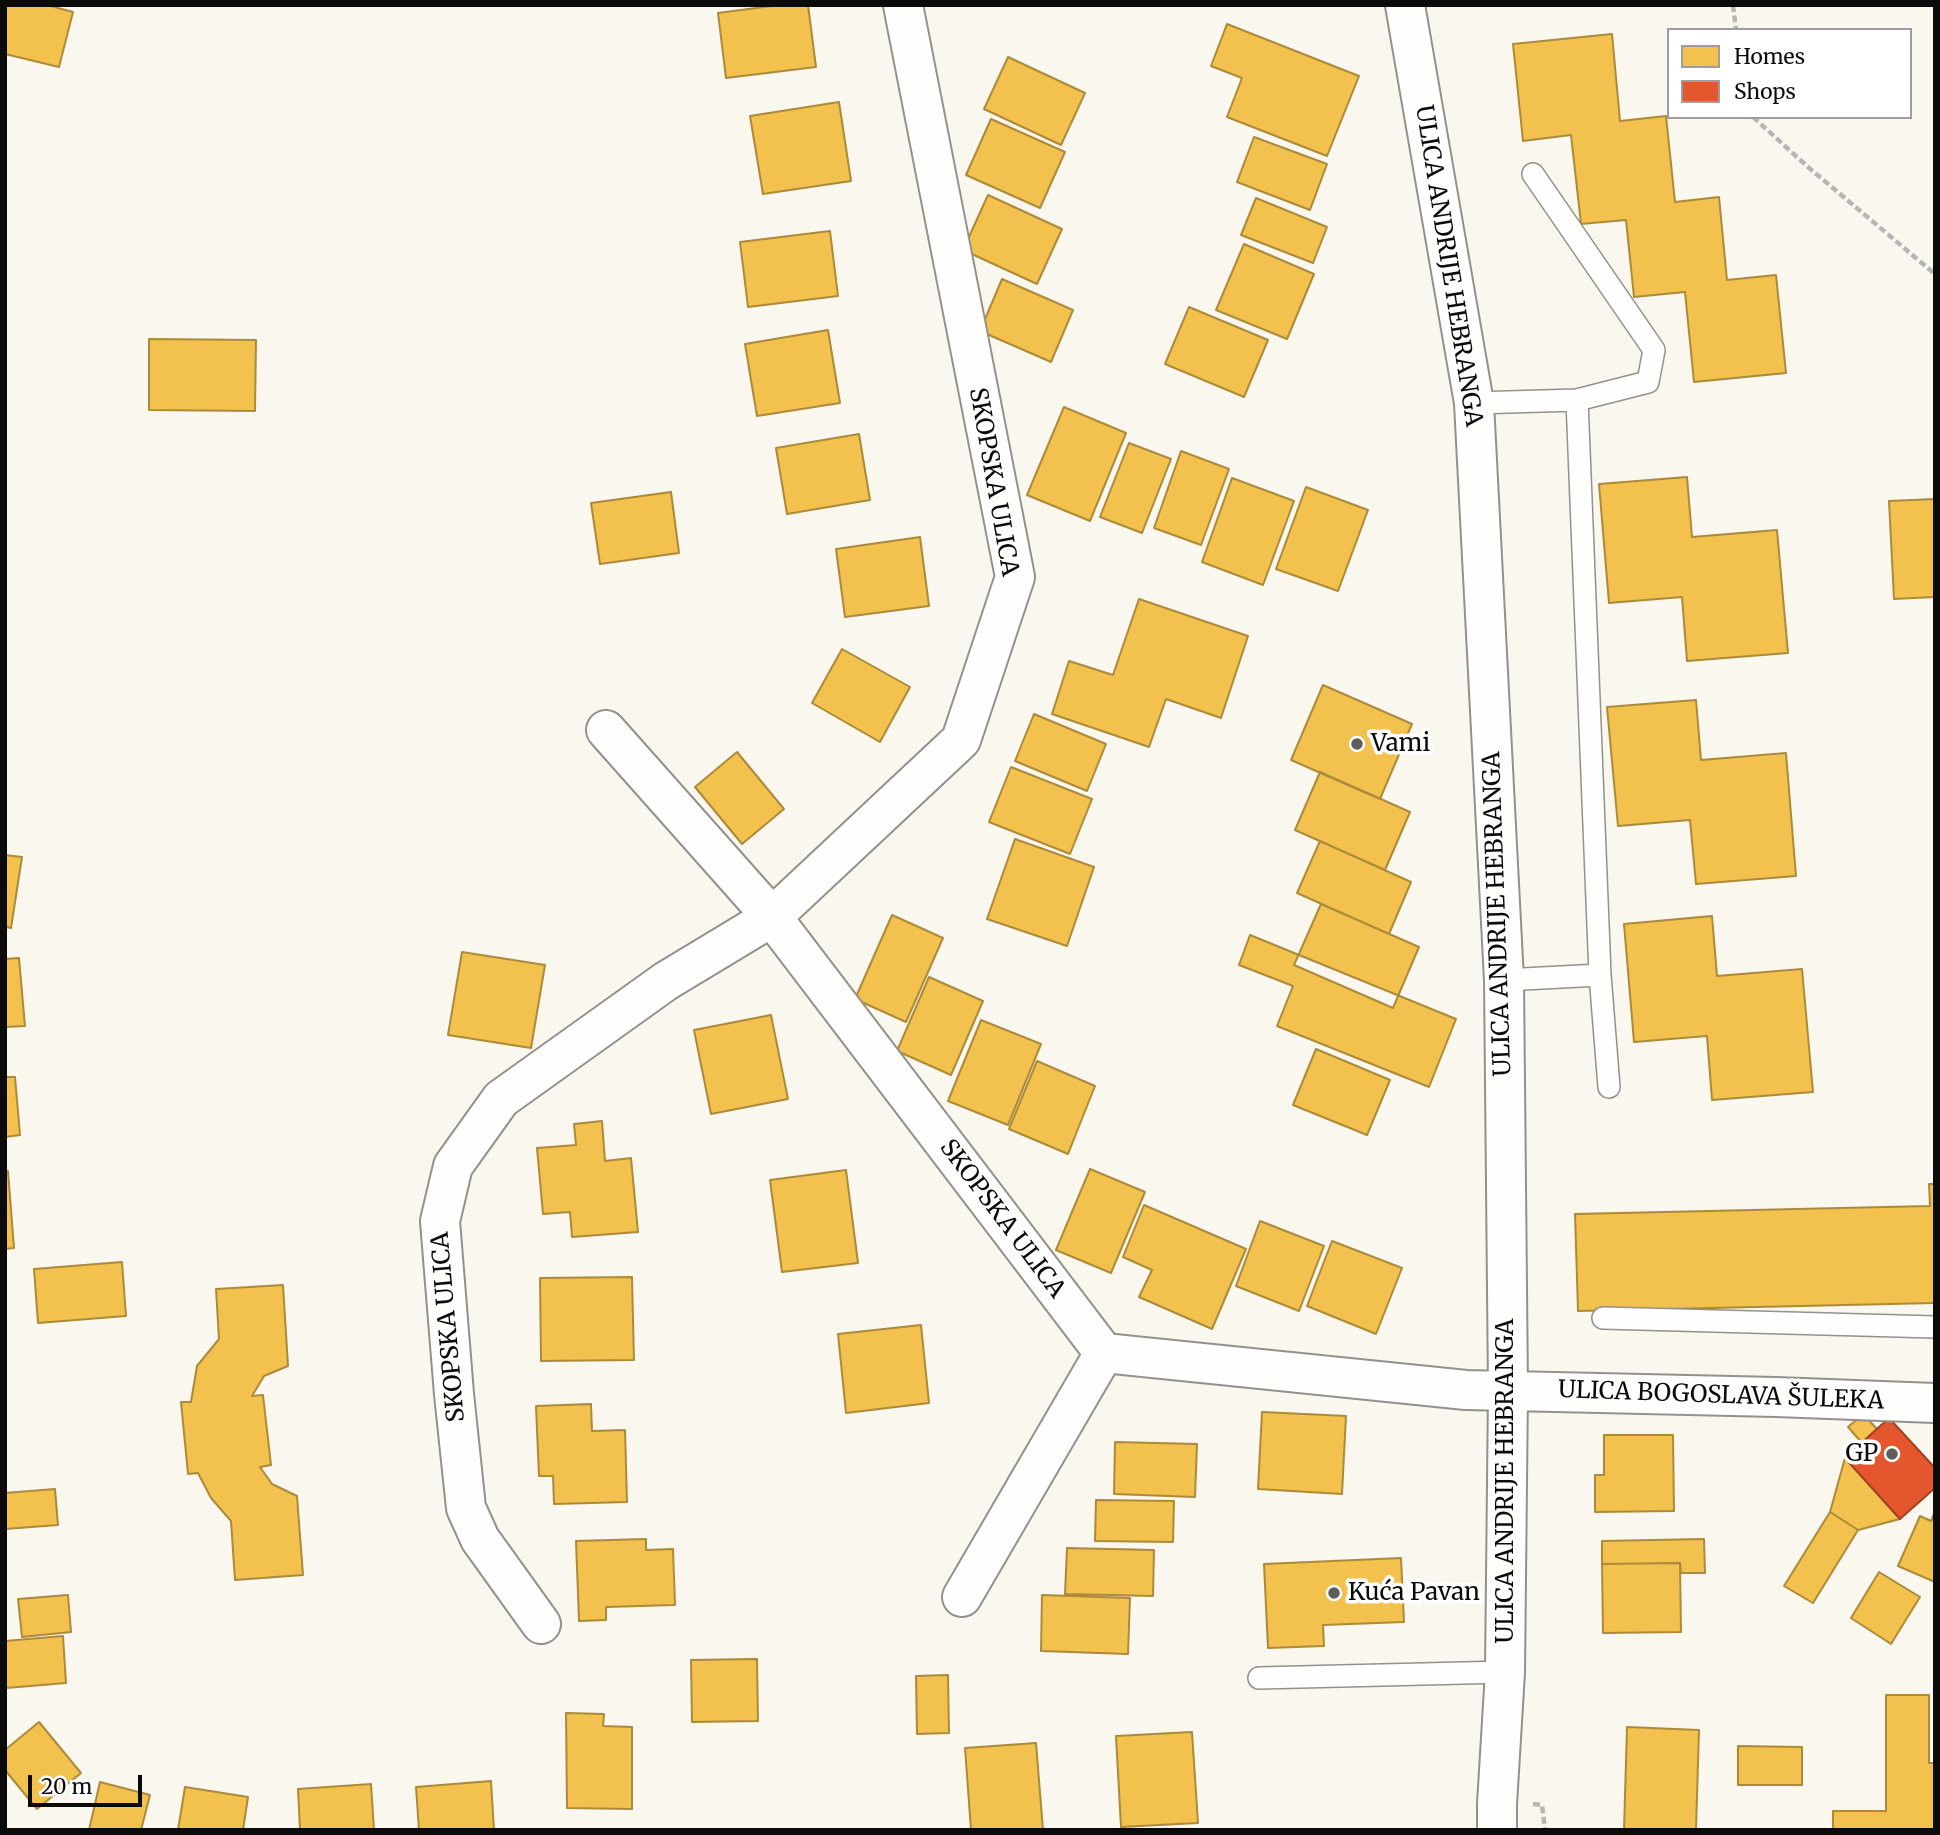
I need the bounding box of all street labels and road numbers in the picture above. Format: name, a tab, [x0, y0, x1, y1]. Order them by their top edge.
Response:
street label: ULICA ANDRIJE HEBRANGA	[1408, 103, 1488, 429]
street label: SKOPSKA ULICA	[962, 386, 1024, 578]
street label: ULICA ANDRIJE HEBRANGA	[1478, 751, 1518, 1077]
street label: SKOPSKA ULICA	[933, 1134, 1071, 1304]
street label: SKOPSKA ULICA	[426, 1231, 472, 1423]
street label: ULICA ANDRIJE HEBRANGA	[1492, 1319, 1520, 1643]
street label: ULICA BOGOSLAVA ŠULEKA	[1557, 1376, 1885, 1416]

